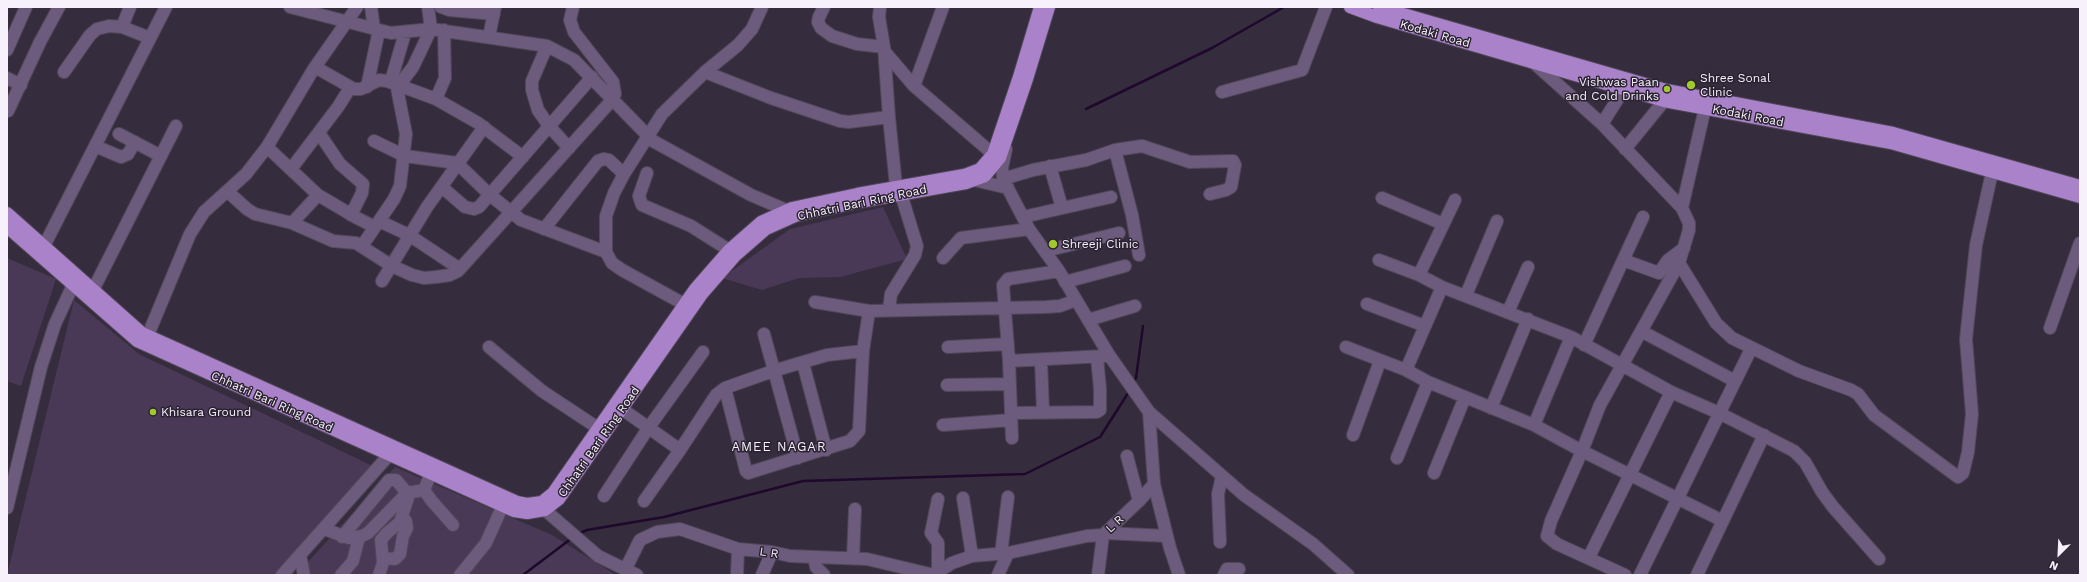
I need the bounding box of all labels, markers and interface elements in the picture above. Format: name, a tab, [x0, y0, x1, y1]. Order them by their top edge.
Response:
street label: Kodaki Road	[1398, 17, 1472, 51]
place label: Shree Sonal Clinic	[1700, 71, 1771, 99]
place label: Vishwas Paan and Cold Drinks	[1565, 75, 1659, 103]
marker: Shree Sonal Clinic	[1685, 79, 1697, 91]
marker: Vishwas Paan and Cold Drinks	[1662, 84, 1672, 94]
street label: Kodaki Road	[1711, 102, 1785, 130]
street label: Chhatri Bari Ring Road	[796, 182, 928, 224]
place label: Shreeji Clinic	[1062, 237, 1139, 251]
marker: Shreeji Clinic	[1047, 238, 1059, 250]
street label: Chhatri Bari Ring Road	[209, 369, 335, 435]
street label: Chhatri Bari Ring Road	[555, 384, 643, 500]
place label: Khisara Ground	[161, 405, 251, 419]
marker: Khisara Ground	[148, 407, 158, 417]
district label: AMEE NAGAR	[731, 439, 827, 455]
street label: L R	[1103, 512, 1127, 536]
north arrow	[2039, 534, 2079, 574]
street label: L R	[758, 544, 780, 562]
text: N	[2048, 558, 2060, 573]

